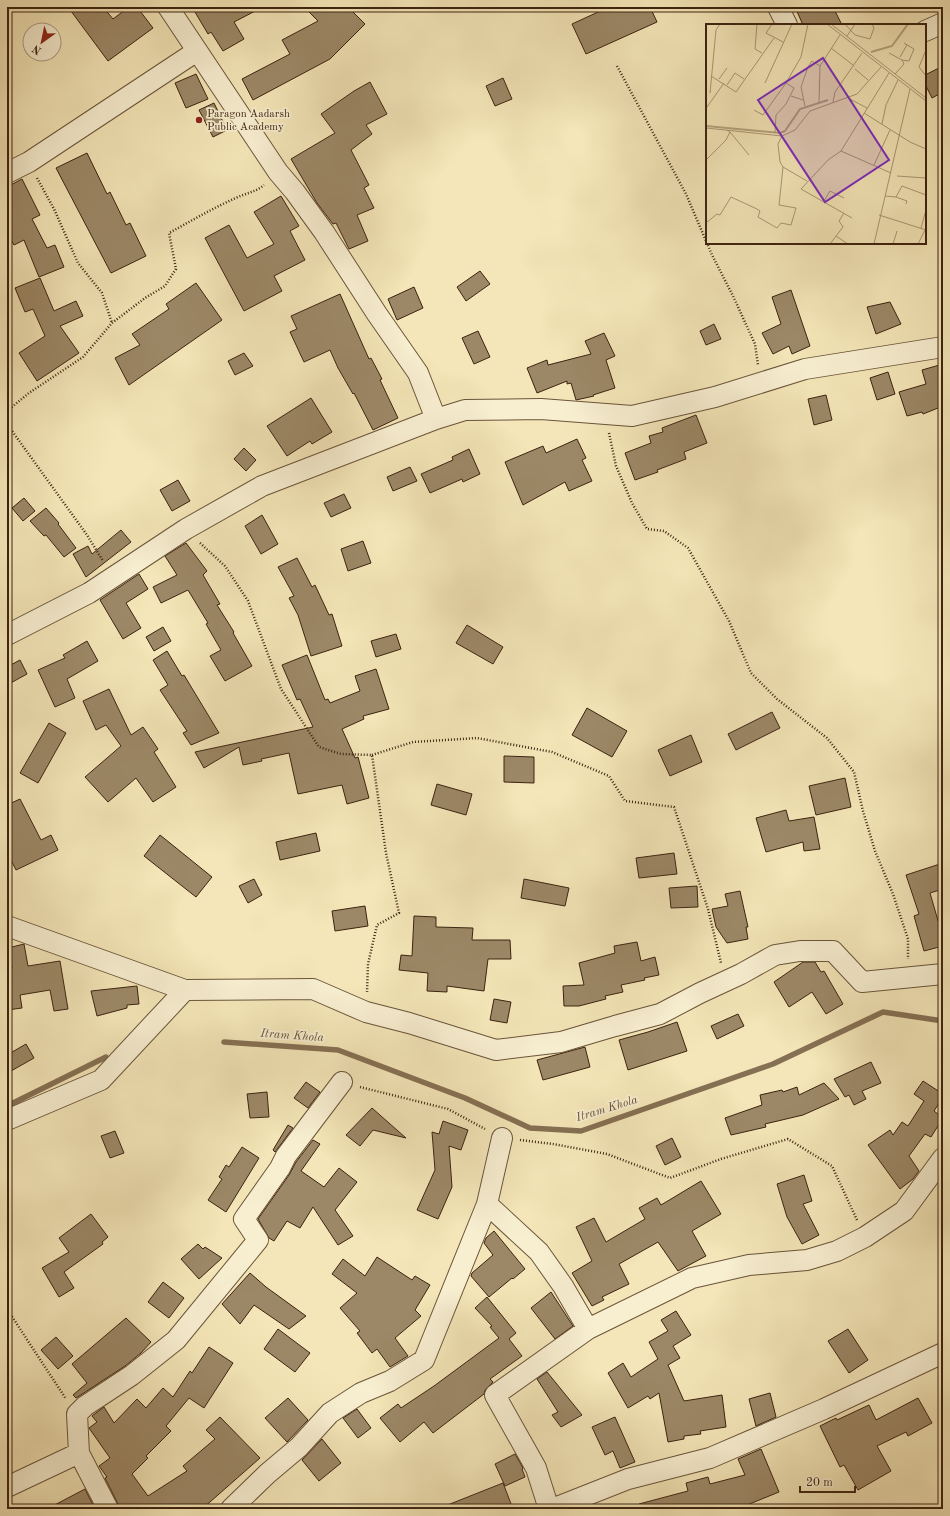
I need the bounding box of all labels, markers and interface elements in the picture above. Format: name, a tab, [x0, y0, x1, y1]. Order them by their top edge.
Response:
north arrow	[22, 22, 62, 62]
inset map	[706, 24, 926, 244]
text: N	[30, 42, 44, 56]
place label: Paragon Aadarsh Public Academy	[207, 109, 290, 133]
marker: Paragon Aadarsh Public Academy	[194, 115, 204, 125]
water label: Itram Khola	[259, 1028, 325, 1044]
water label: Itram Khola	[574, 1094, 640, 1124]
scale bar	[800, 1468, 855, 1494]
text: 20 m	[806, 1477, 833, 1489]

